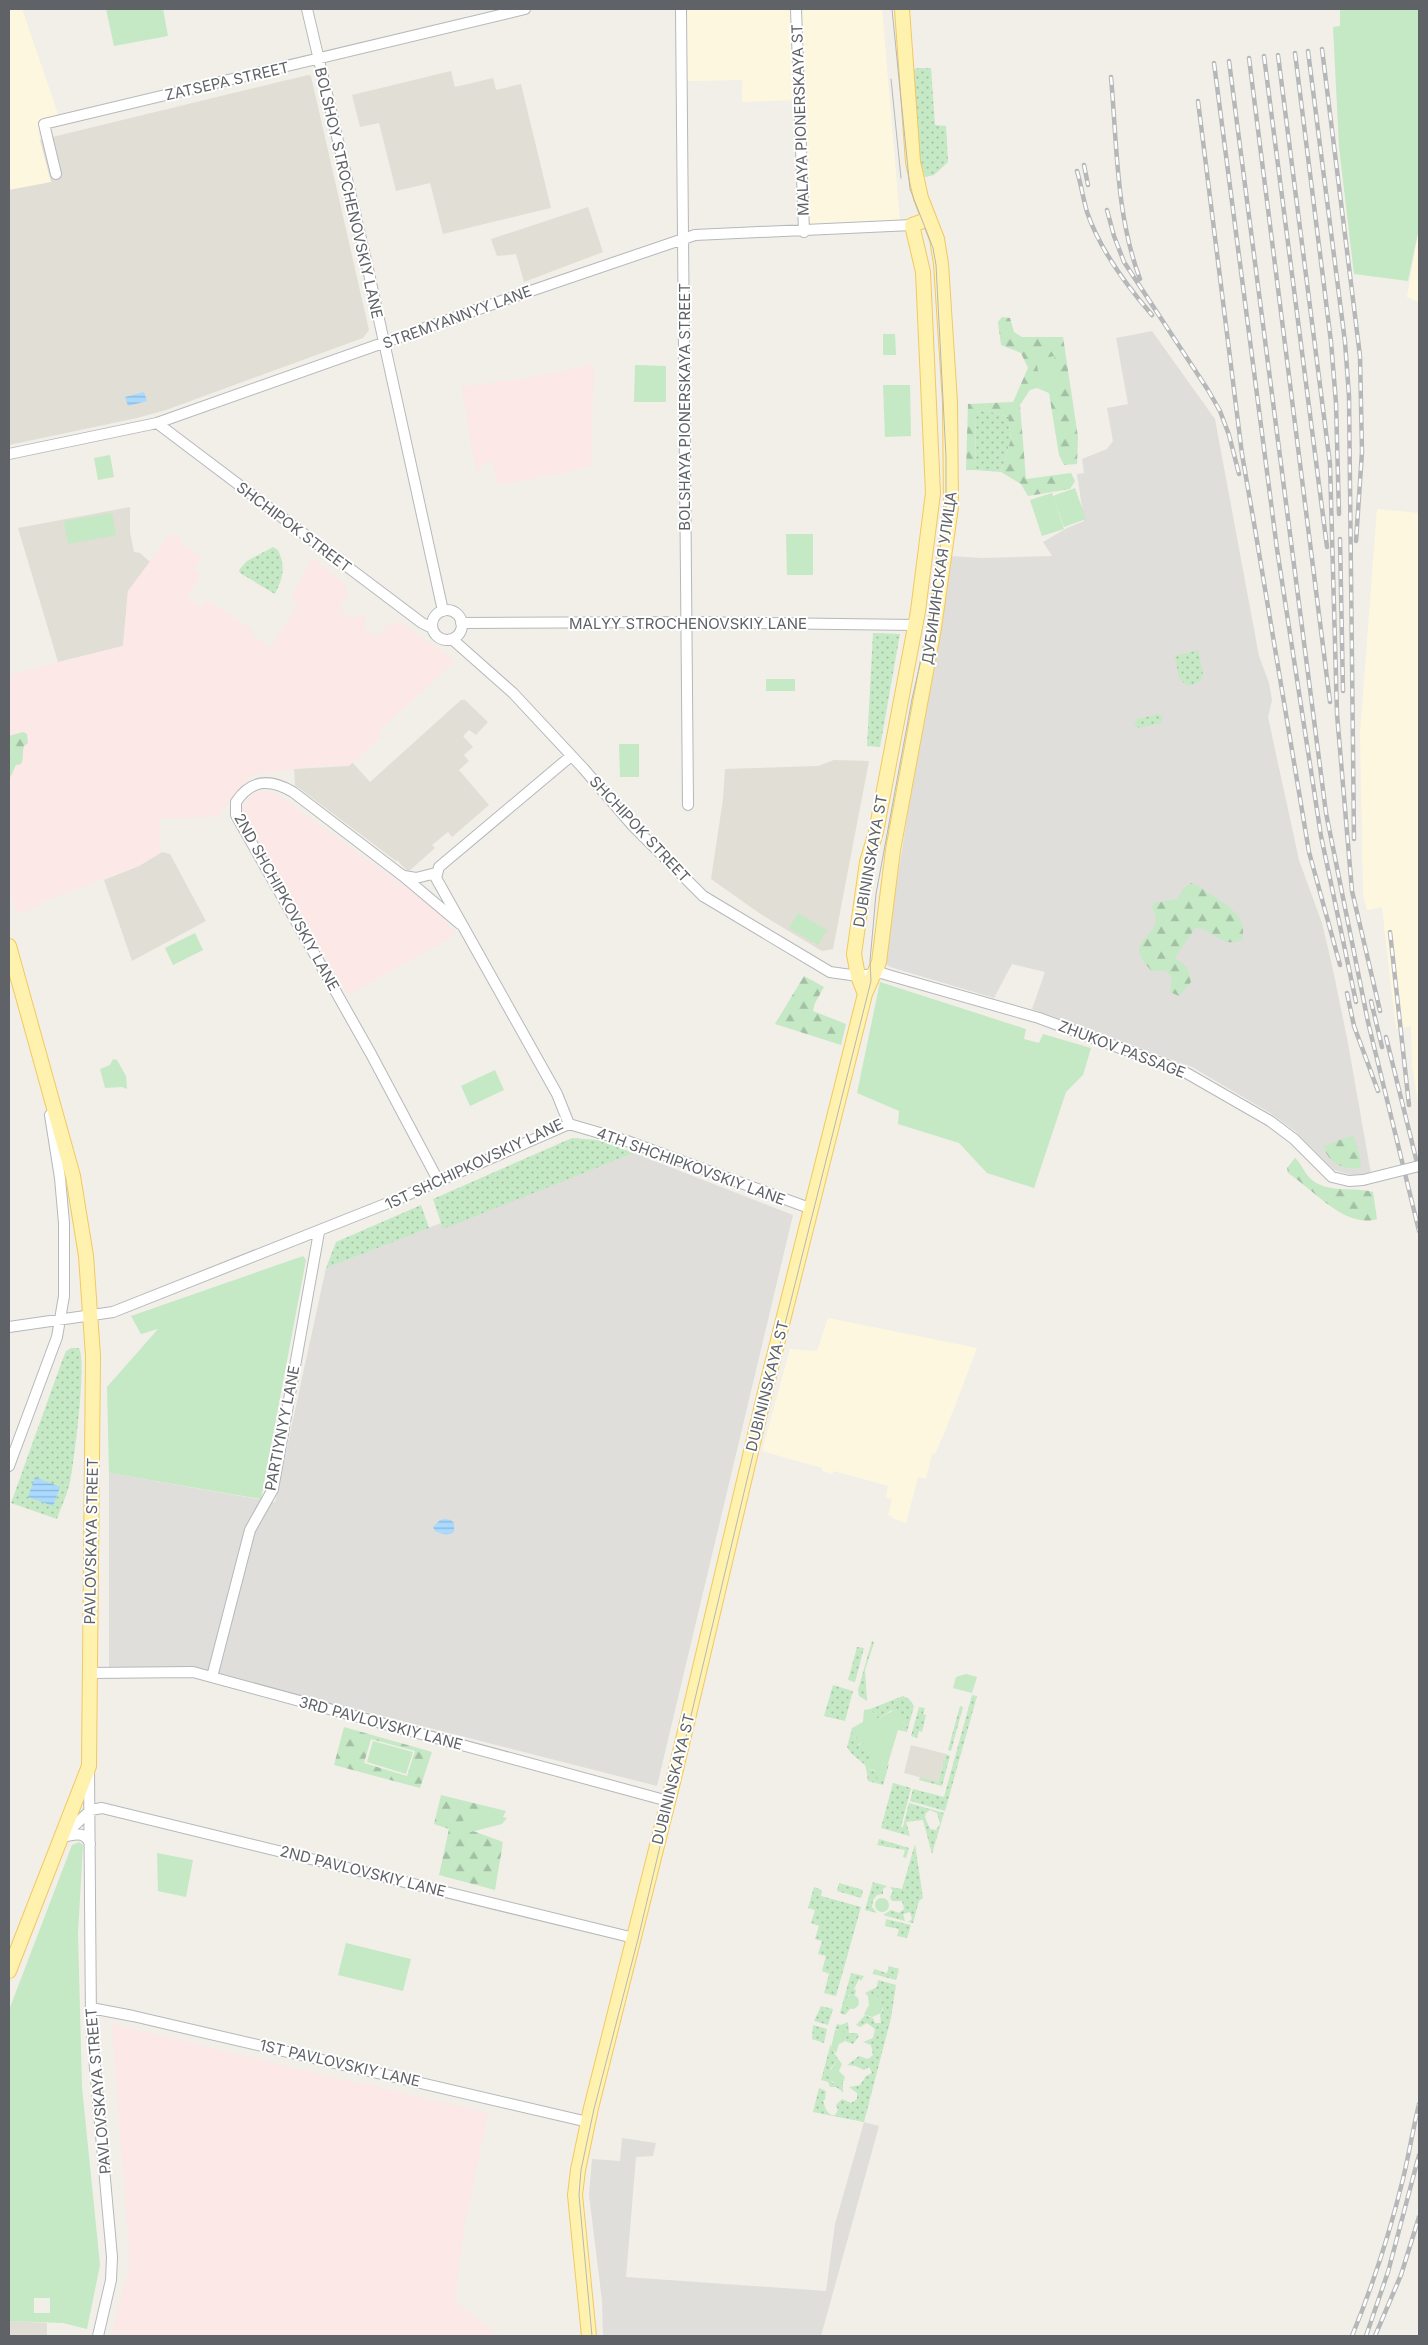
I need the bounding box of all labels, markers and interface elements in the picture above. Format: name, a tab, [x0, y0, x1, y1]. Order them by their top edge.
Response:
street label: MALAYA PIONERSKAYA ST	[787, 24, 813, 216]
street label: ZATSEPA STREET	[163, 58, 291, 104]
street label: BOLSHOY STROCHENOVSKIY LANE	[311, 65, 387, 321]
street label: STREMYANNYY LANE	[380, 281, 534, 353]
street label: BOLSHAYA PIONERSKAYA STREET	[675, 283, 694, 531]
street label: SHCHIPOK STREET	[233, 478, 355, 576]
street label: ДУБИНИНСКАЯ УЛИЦА	[917, 490, 961, 666]
street label: MALYY STROCHENOVSKIY LANE	[569, 614, 807, 633]
street label: SHCHIPOK STREET	[586, 772, 694, 886]
street label: DUBININSKAYA ST	[849, 793, 891, 929]
street label: 2ND SHCHIPKOVSKIY LANE	[230, 810, 344, 994]
street label: ZHUKOV PASSAGE	[1056, 1016, 1188, 1082]
street label: 1ST SHCHIPKOVSKIY LANE	[382, 1114, 566, 1214]
street label: 4TH SHCHIPKOVSKIY LANE	[594, 1123, 788, 1209]
street label: DUBININSKAYA ST	[742, 1319, 792, 1453]
street label: PARTIYNYY LANE	[261, 1364, 303, 1492]
street label: PAVLOVSKAYA STREET	[80, 1457, 102, 1625]
street label: 3RD PAVLOVSKIY LANE	[297, 1692, 465, 1754]
street label: DUBININSKAYA ST	[648, 1712, 698, 1846]
street label: 2ND PAVLOVSKIY LANE	[278, 1841, 448, 1901]
street label: PAVLOVSKAYA STREET	[81, 2007, 115, 2175]
street label: 1ST PAVLOVSKIY LANE	[258, 2035, 422, 2091]

